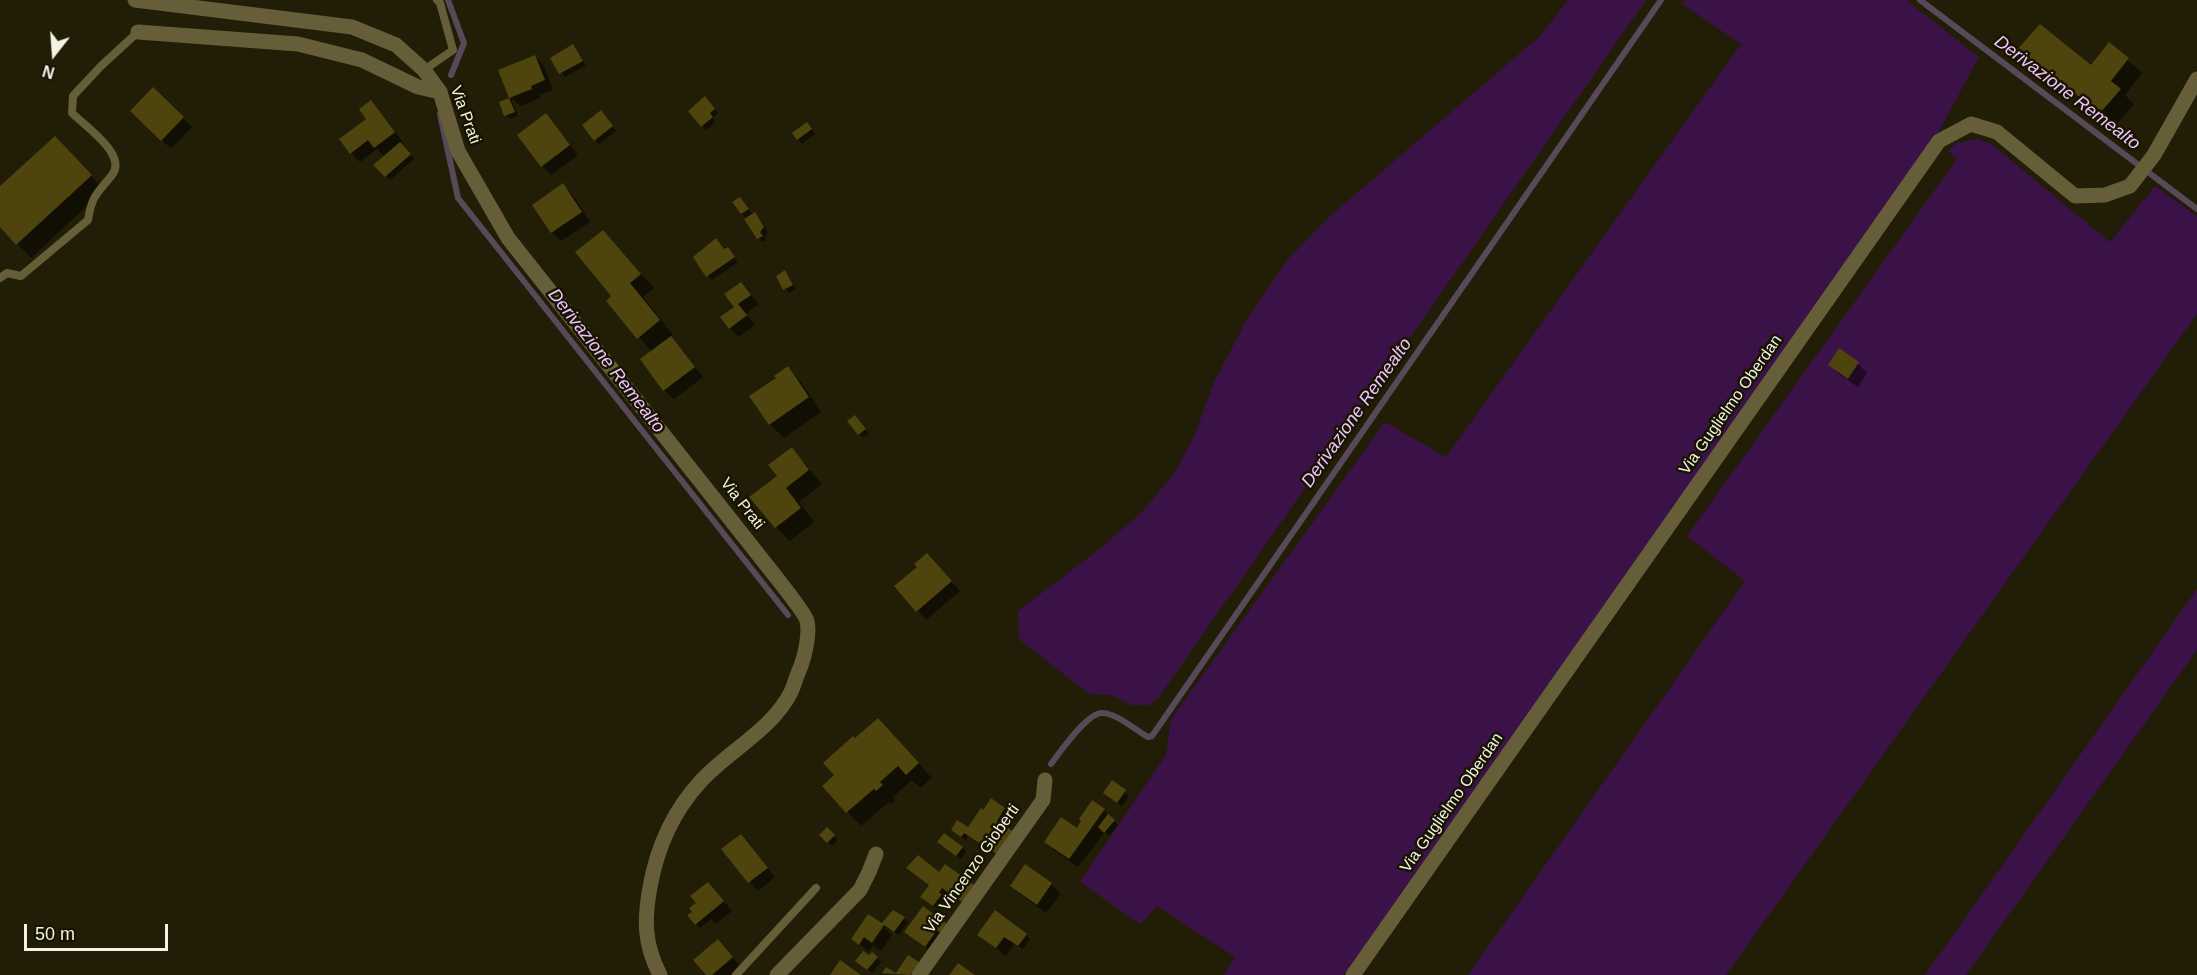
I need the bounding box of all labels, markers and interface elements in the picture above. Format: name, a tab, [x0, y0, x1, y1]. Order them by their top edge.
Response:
north arrow	[24, 24, 84, 84]
water label: Derivazione Remealto	[1990, 31, 2144, 155]
text: N	[41, 62, 57, 82]
street label: Via Prati	[446, 83, 484, 147]
water label: Derivazione Remealto	[543, 285, 669, 437]
street label: Via Guglielmo Oberdan	[1676, 331, 1786, 479]
water label: Derivazione Remealto	[1297, 334, 1417, 492]
street label: Via Prati	[716, 474, 768, 534]
street label: Via Guglielmo Oberdan	[1397, 729, 1507, 877]
street label: Via Vincenzo Gioberti	[920, 801, 1024, 937]
scale bar	[27, 912, 171, 950]
text: 50 m	[35, 924, 75, 944]

